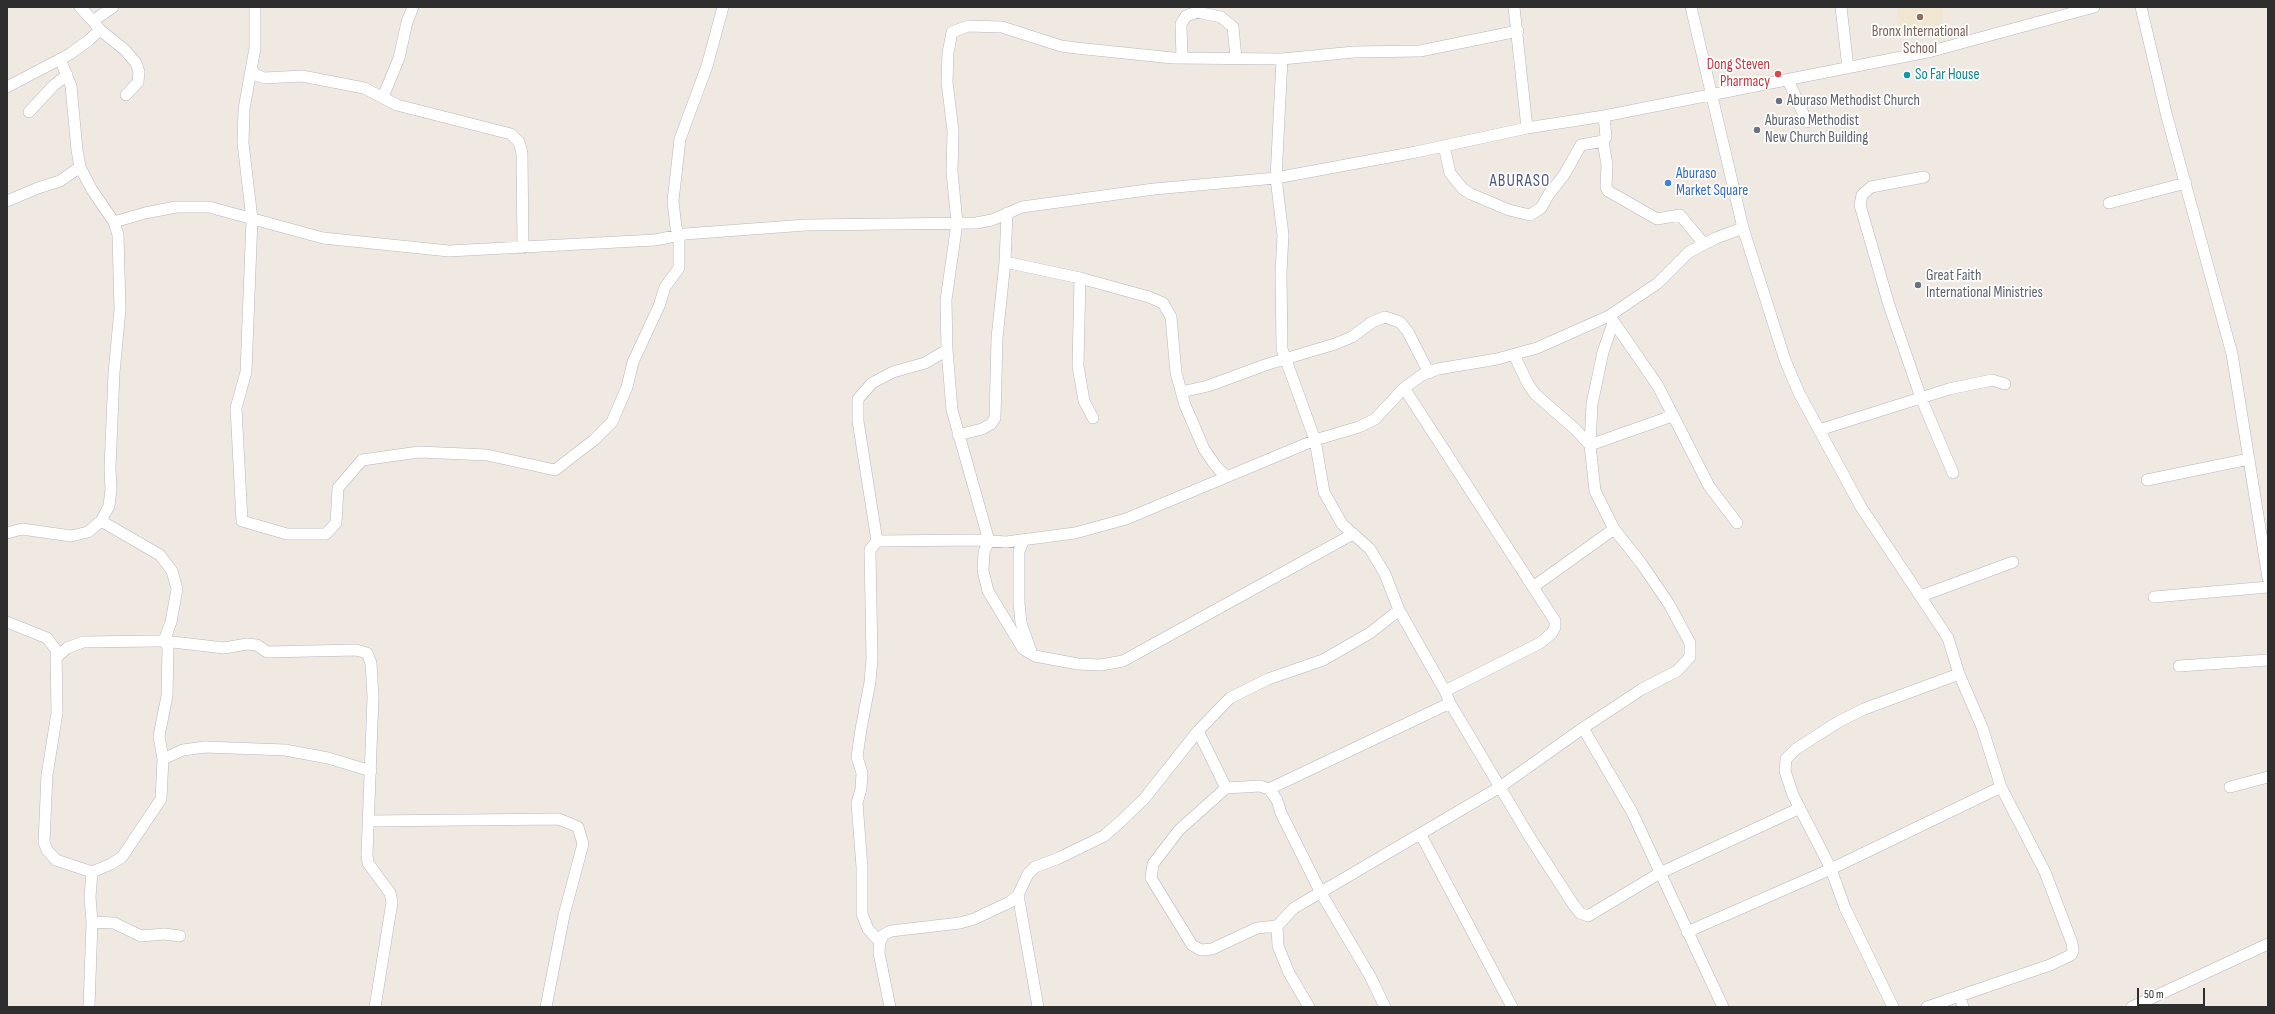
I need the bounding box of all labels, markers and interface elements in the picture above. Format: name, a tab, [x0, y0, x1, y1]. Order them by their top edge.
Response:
marker: Bronx International School	[1915, 12, 1925, 22]
place label: Bronx International School	[1872, 23, 1968, 58]
place label: Dong Steven Pharmacy	[1707, 56, 1770, 91]
place label: So Far House	[1915, 66, 1979, 84]
marker: Dong Steven Pharmacy	[1773, 69, 1783, 79]
marker: So Far House	[1902, 70, 1912, 80]
place label: Aburaso Methodist Church	[1787, 92, 1920, 110]
marker: Aburaso Methodist Church	[1774, 96, 1784, 106]
place label: Aburaso Methodist New Church Building	[1765, 112, 1868, 147]
marker: Aburaso Methodist New Church Building	[1752, 125, 1762, 135]
place label: Aburaso Market Square	[1676, 165, 1748, 200]
district label: ABURASO	[1490, 172, 1550, 192]
marker: Aburaso Market Square	[1663, 178, 1673, 188]
place label: Great Faith International Ministries	[1926, 267, 2043, 302]
marker: Great Faith International Ministries	[1913, 280, 1923, 290]
scale bar	[2139, 980, 2207, 1006]
text: 50 m	[2144, 987, 2164, 1002]

